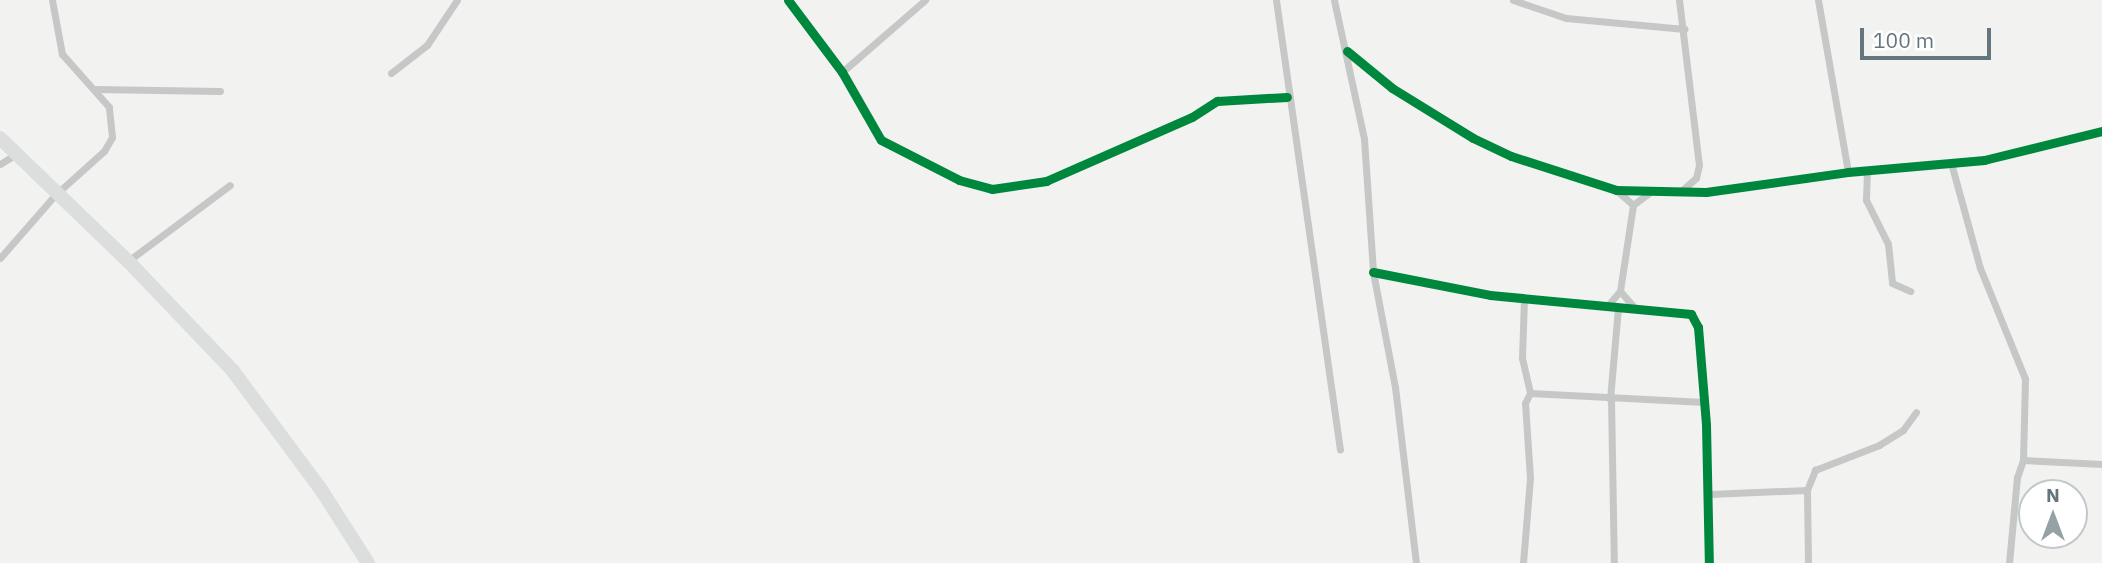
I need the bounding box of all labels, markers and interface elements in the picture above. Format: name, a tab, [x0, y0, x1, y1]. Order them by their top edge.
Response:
scale bar	[1864, 14, 1995, 58]
text: 100 m	[1873, 26, 1934, 54]
north arrow	[2018, 479, 2088, 549]
text: N	[2046, 483, 2060, 507]

